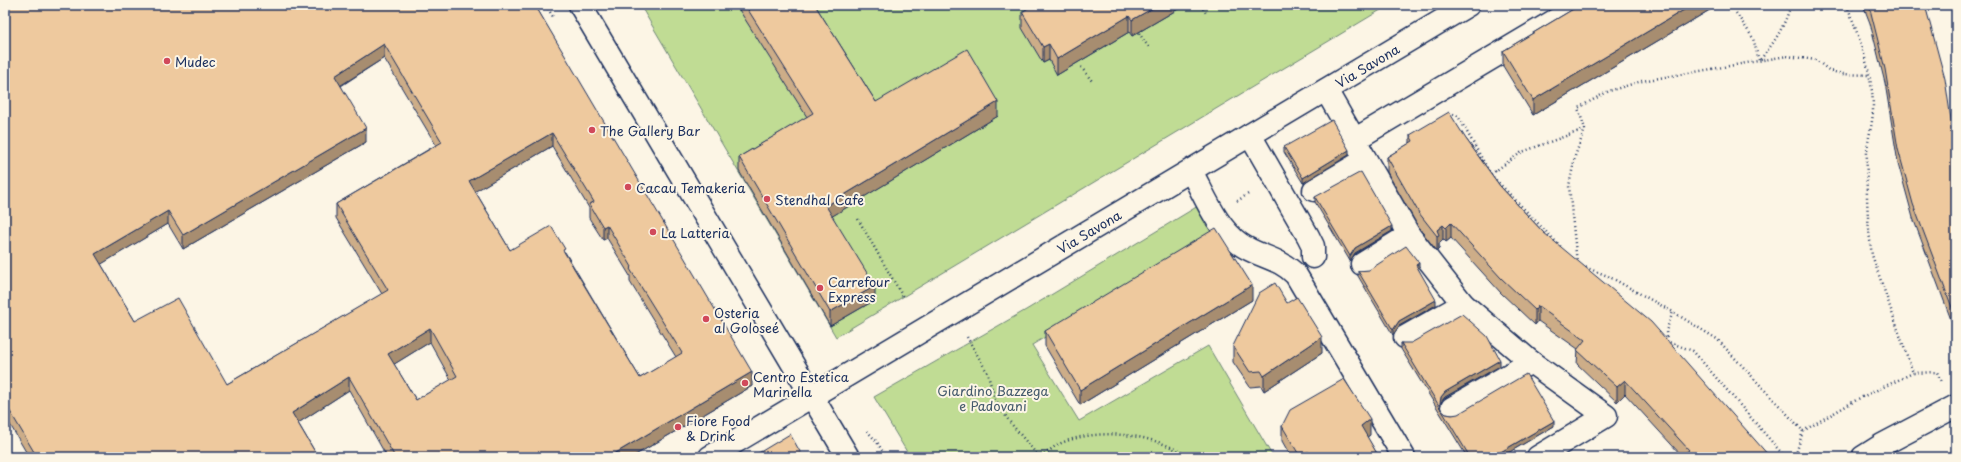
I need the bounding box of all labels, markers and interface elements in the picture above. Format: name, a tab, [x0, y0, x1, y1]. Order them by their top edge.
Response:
street label: Via Savona	[1331, 38, 1403, 92]
place label: Mudec	[175, 52, 216, 71]
marker: Mudec	[162, 56, 172, 66]
place label: The Gallery Bar	[600, 121, 700, 140]
marker: The Gallery Bar	[587, 125, 597, 135]
place label: Cacau Temakeria	[636, 178, 746, 197]
marker: Cacau Temakeria	[623, 182, 633, 192]
place label: Stendhal Cafe	[775, 190, 864, 209]
marker: Stendhal Cafe	[762, 194, 772, 204]
street label: Via Savona	[1053, 204, 1125, 258]
place label: La Latteria	[661, 223, 730, 242]
marker: La Latteria	[648, 227, 658, 237]
place label: Carrefour Express	[828, 272, 891, 306]
marker: Carrefour Express	[815, 283, 825, 293]
place label: Osteria al Goloseé	[714, 303, 779, 337]
marker: Osteria al Goloseé	[701, 314, 711, 324]
place label: Centro Estetica Marinella	[753, 367, 850, 401]
marker: Centro Estetica Marinella	[740, 378, 750, 388]
park label: Giardino Bazzega e Padovani	[937, 381, 1050, 415]
place label: Fiore Food & Drink	[686, 411, 750, 445]
marker: Fiore Food & Drink	[673, 422, 683, 432]

